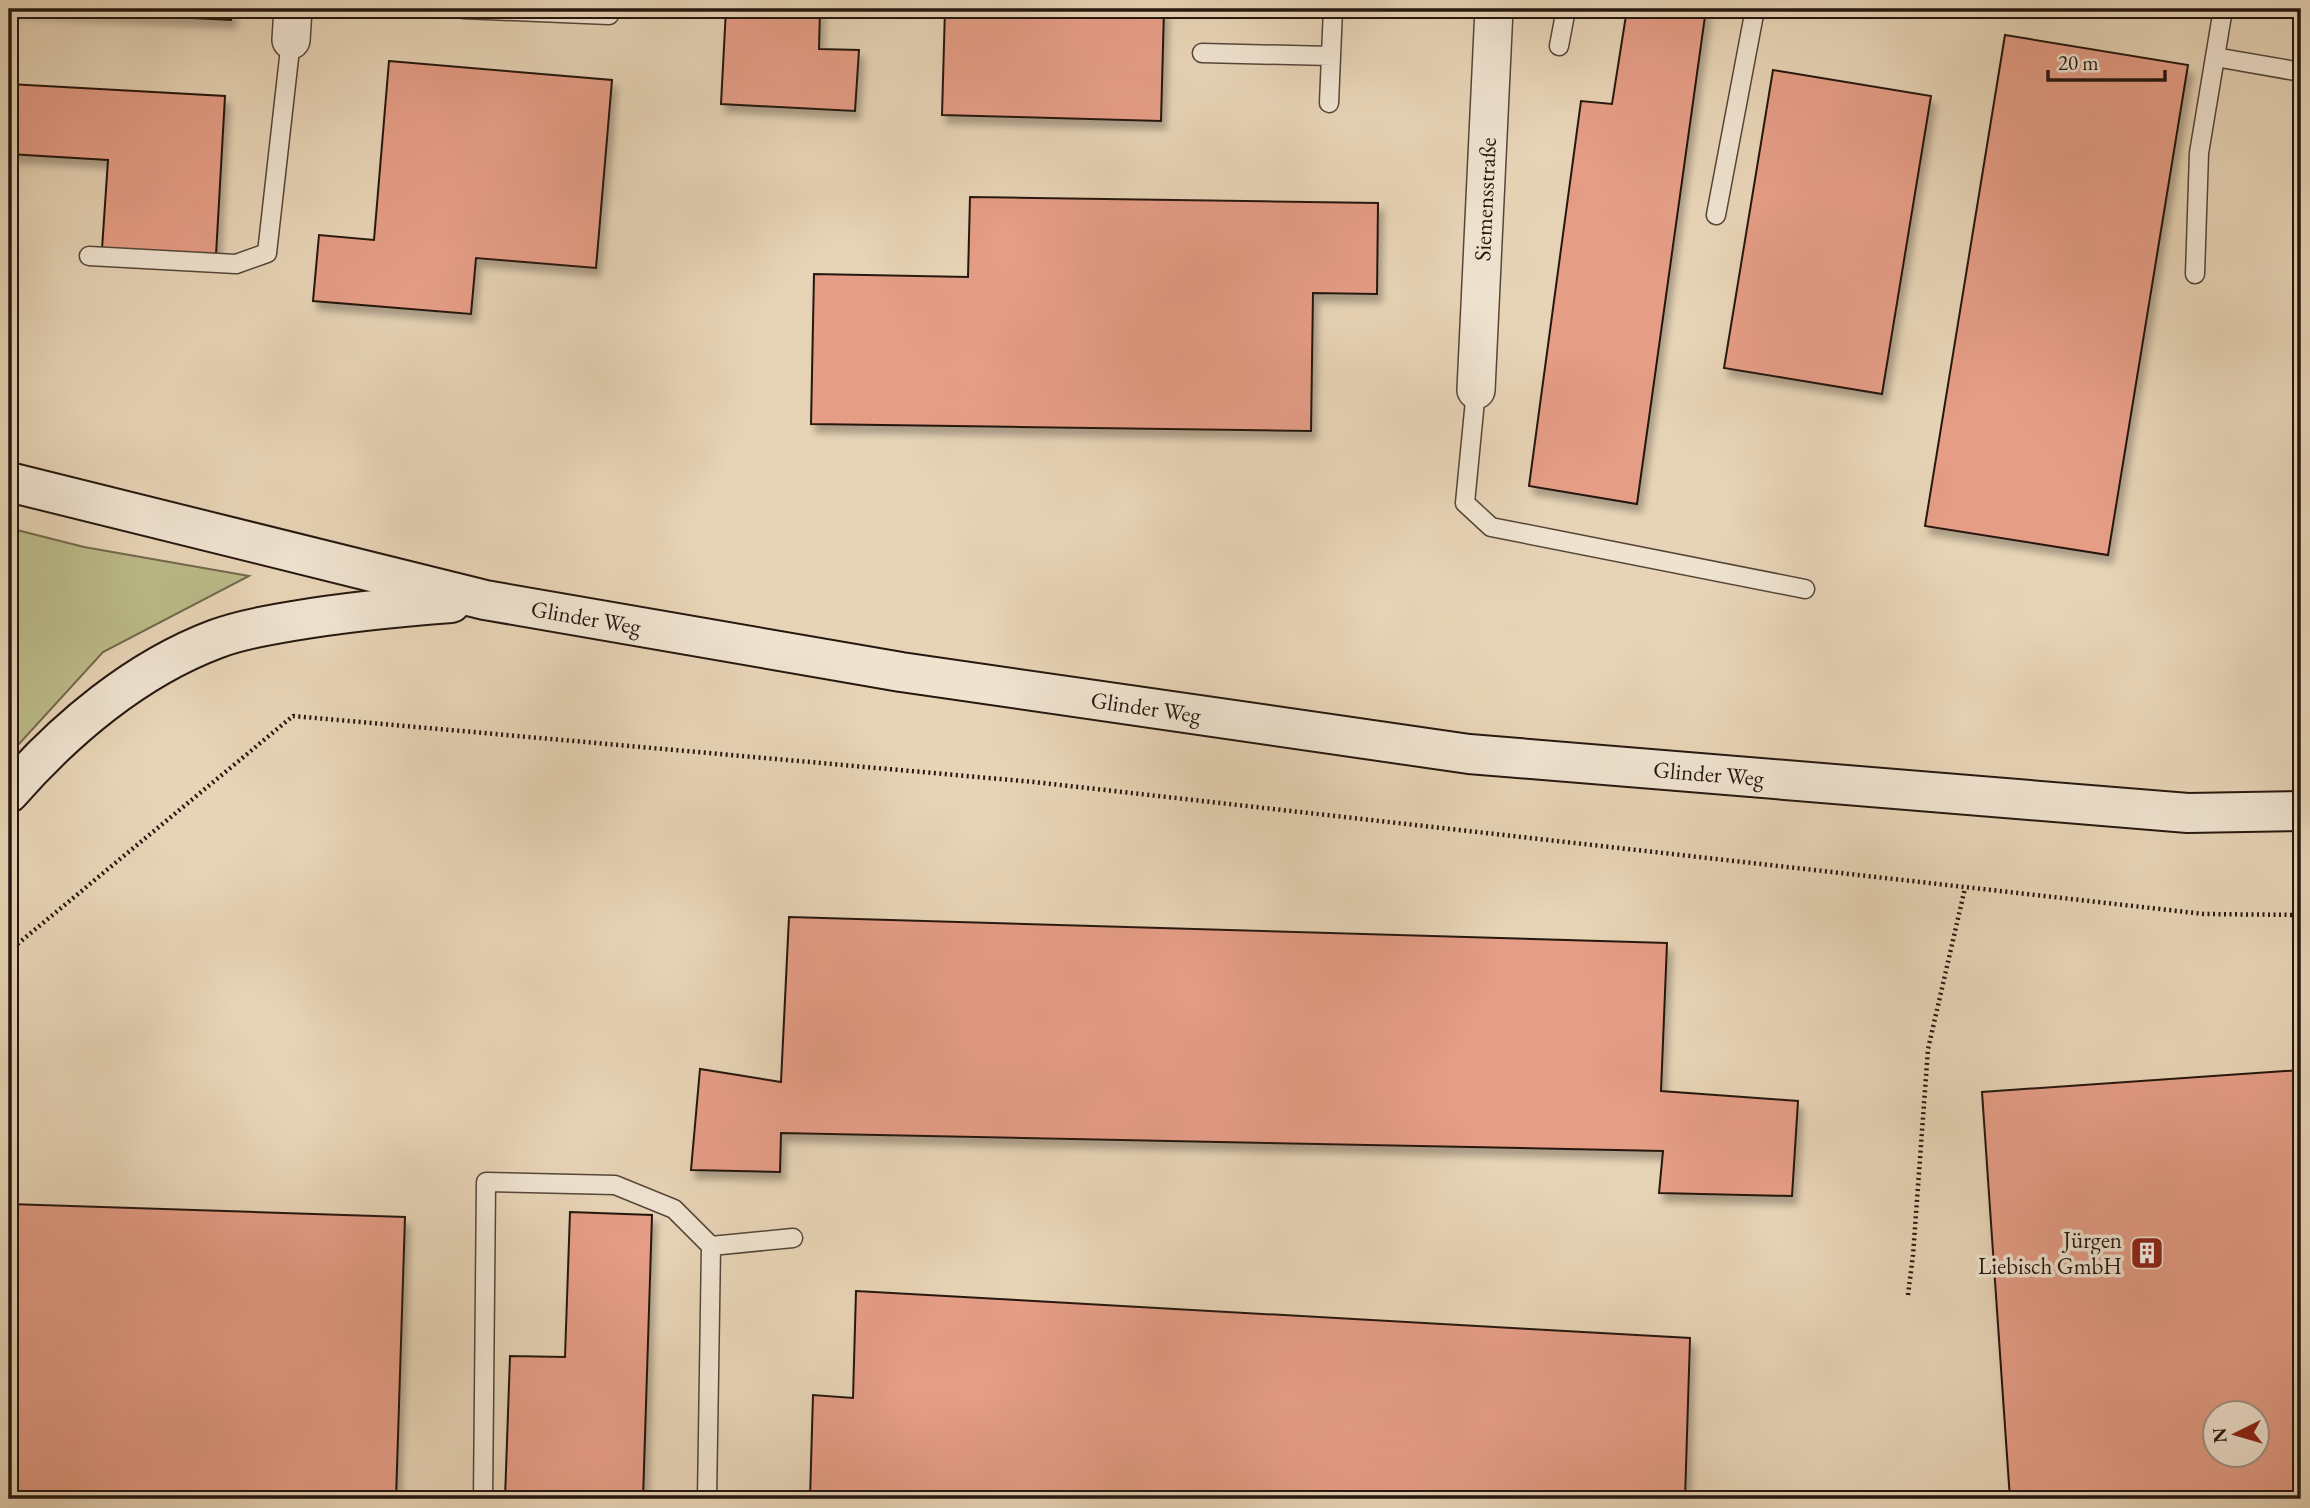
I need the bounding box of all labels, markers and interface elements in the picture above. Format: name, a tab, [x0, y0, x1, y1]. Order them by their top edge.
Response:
scale bar	[2048, 38, 2165, 82]
text: 20 m	[2058, 49, 2099, 76]
street label: Siemensstraße	[1467, 137, 1503, 262]
street label: Glinder Weg	[529, 593, 644, 642]
street label: Glinder Weg	[1089, 685, 1204, 730]
street label: Glinder Weg	[1652, 754, 1766, 793]
place label: Jürgen Liebisch GmbH	[1978, 1225, 2122, 1281]
building icon: Jürgen Liebisch GmbH	[2128, 1234, 2166, 1272]
north arrow	[2202, 1400, 2272, 1470]
text: N	[2206, 1426, 2233, 1444]

